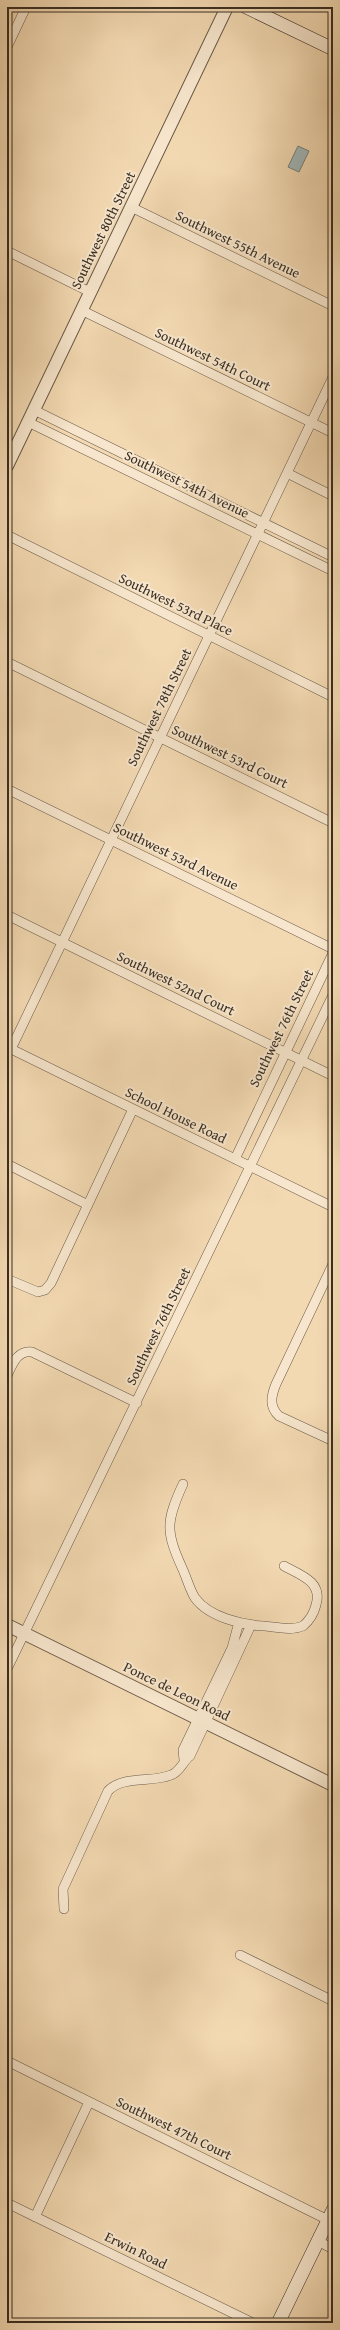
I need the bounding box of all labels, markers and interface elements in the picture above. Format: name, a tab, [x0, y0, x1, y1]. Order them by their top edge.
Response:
street label: Southwest 80th Street	[66, 168, 140, 292]
street label: Southwest 55th Avenue	[172, 205, 304, 283]
street label: Southwest 54th Court	[152, 322, 274, 396]
street label: Southwest 54th Avenue	[121, 445, 253, 523]
street label: Southwest 53rd Place	[116, 568, 237, 641]
street label: Southwest 78th Street	[122, 645, 196, 769]
street label: Southwest 53rd Court	[169, 719, 291, 793]
street label: Southwest 53rd Avenue	[110, 817, 242, 895]
street label: Southwest 52nd Court	[114, 946, 238, 1020]
street label: Southwest 76th Street	[244, 966, 318, 1090]
street label: School House Road	[122, 1082, 231, 1148]
street label: Southwest 76th Street	[121, 1264, 195, 1388]
street label: Ponce de Leon Road	[120, 1657, 234, 1726]
street label: Southwest 47th Court	[113, 2091, 235, 2165]
street label: Erwin Road	[102, 2226, 171, 2274]

